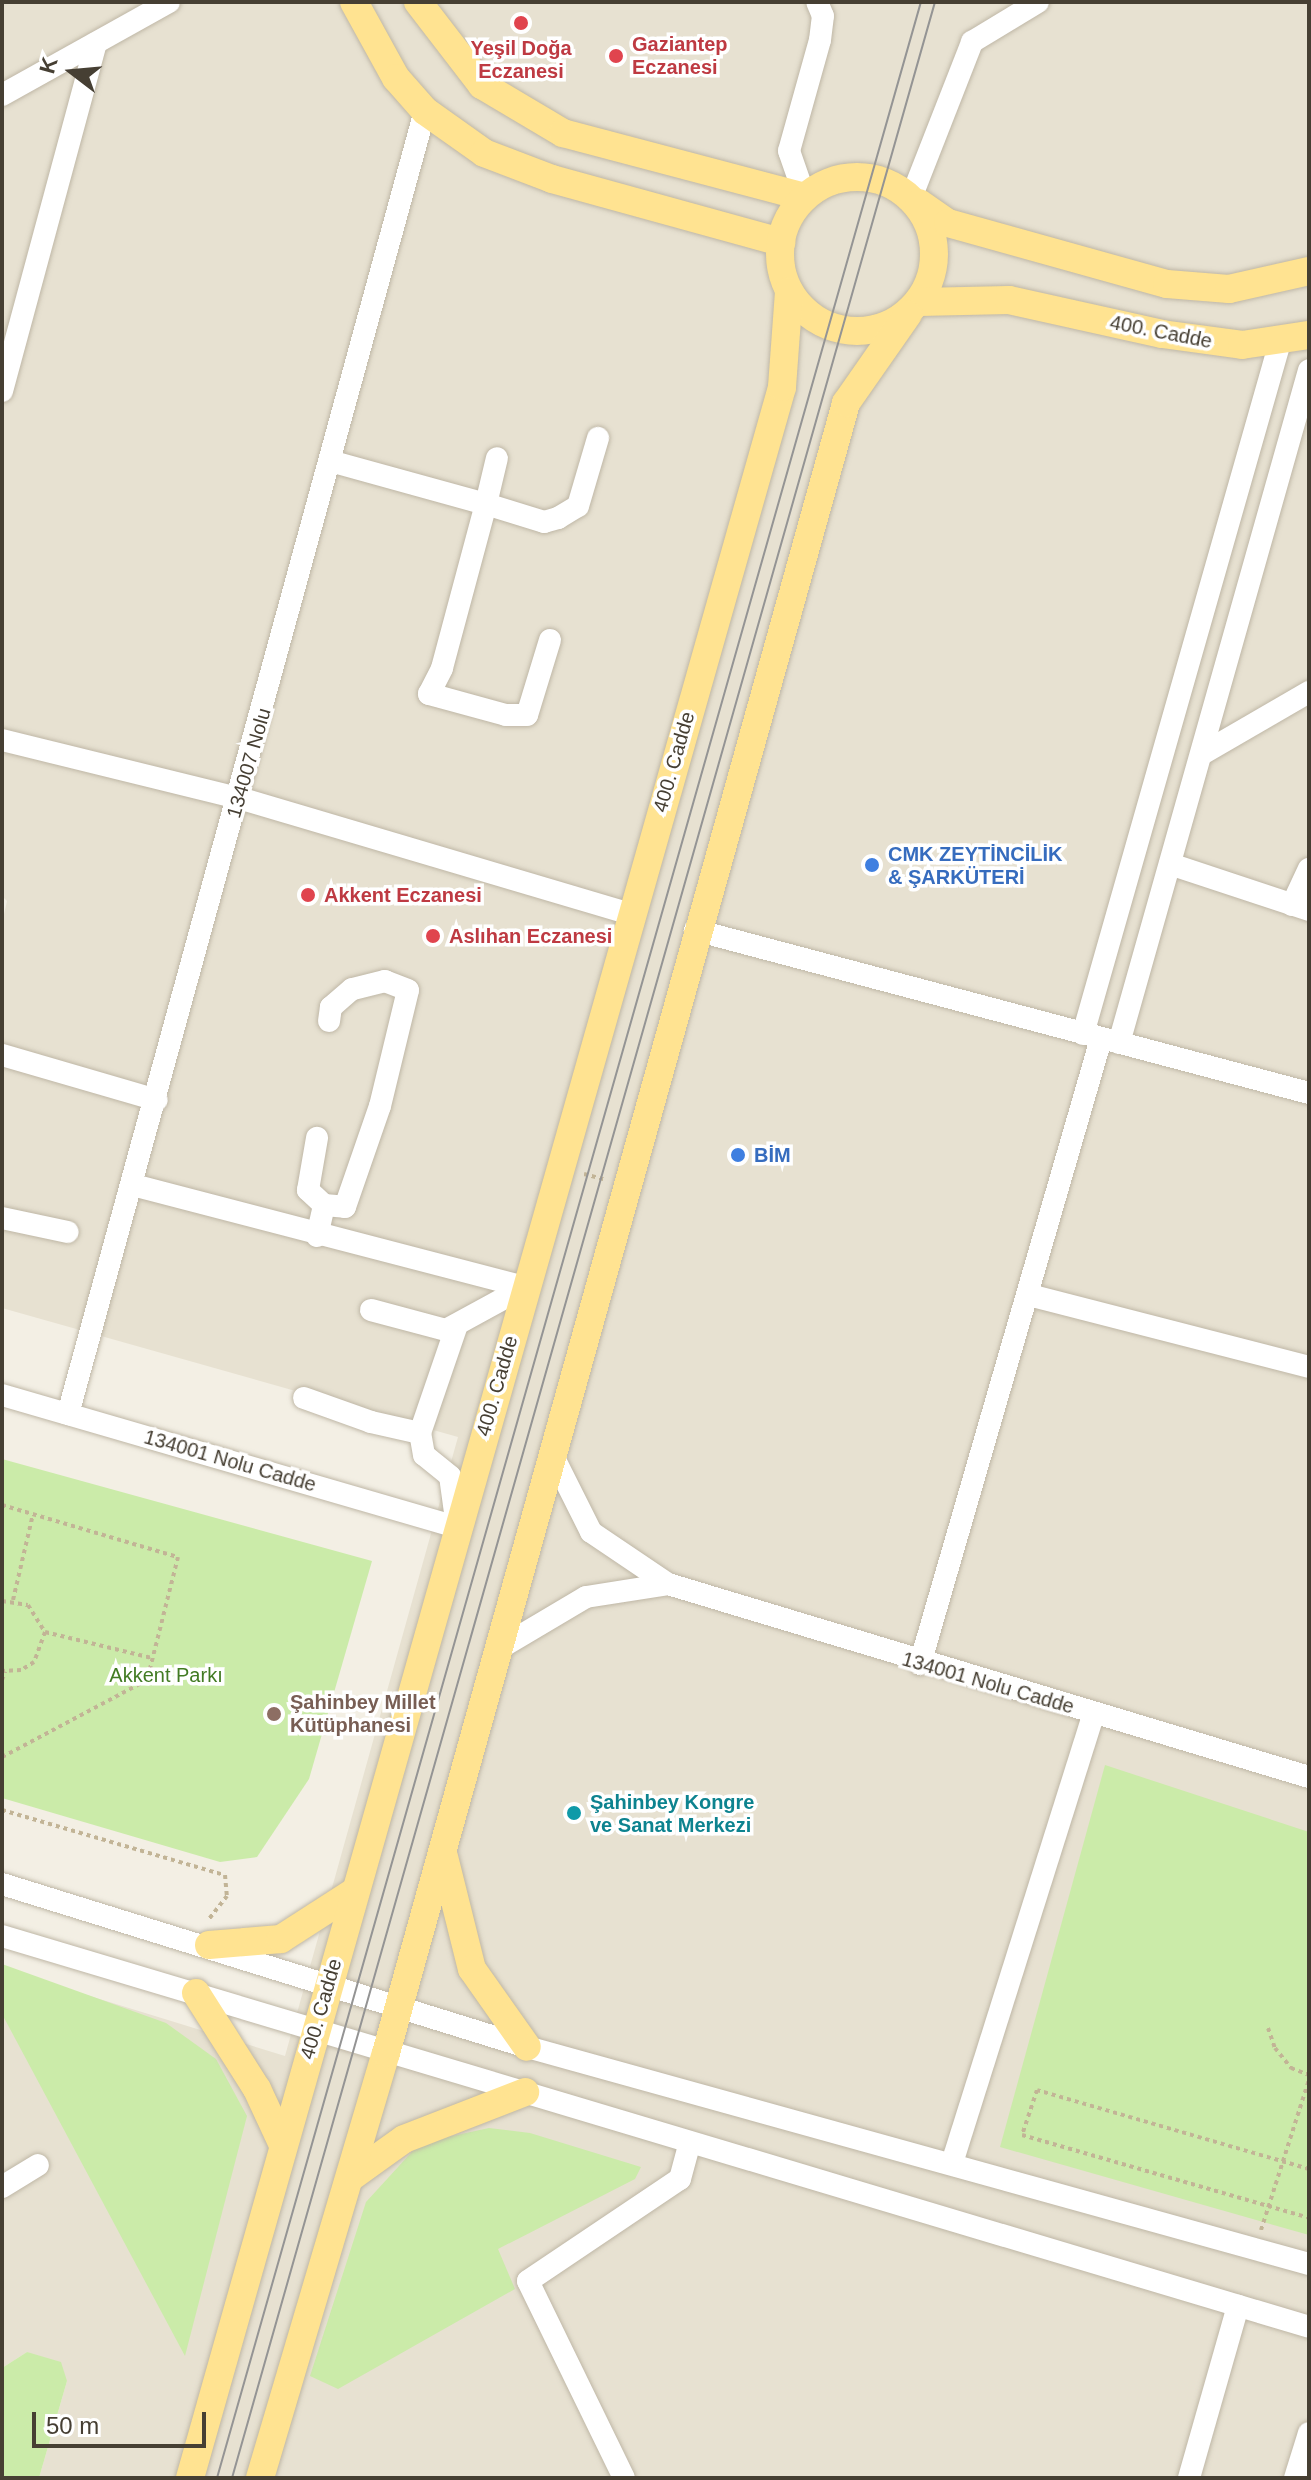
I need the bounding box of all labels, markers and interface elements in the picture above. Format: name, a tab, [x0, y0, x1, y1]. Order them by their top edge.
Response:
marker: Yeşil Doğa Eczanesi	[512, 14, 530, 32]
north arrow	[32, 32, 112, 112]
place label: Gaziantep Eczanesi	[632, 32, 728, 79]
place label: Yeşil Doğa Eczanesi	[470, 36, 572, 83]
marker: Gaziantep Eczanesi	[607, 47, 625, 65]
text: K	[34, 54, 63, 76]
street label: 400. Cadde	[1108, 310, 1214, 354]
street label: 134007 Nolu	[222, 705, 276, 821]
street label: 400. Cadde	[648, 709, 700, 815]
place label: CMK ZEYTİNCİLİK & ŞARKÜTERİ	[888, 842, 1062, 889]
marker: CMK ZEYTİNCİLİK & ŞARKÜTERİ	[863, 856, 881, 874]
place label: Akkent Eczanesi	[324, 883, 482, 907]
marker: Akkent Eczanesi	[299, 886, 317, 904]
place label: Aslıhan Eczanesi	[449, 924, 612, 948]
marker: Aslıhan Eczanesi	[424, 927, 442, 945]
place label: BİM	[754, 1143, 791, 1167]
marker: BİM	[729, 1146, 747, 1164]
street label: 400. Cadde	[471, 1333, 523, 1439]
street label: 134001 Nolu Cadde	[141, 1425, 319, 1497]
street label: 134001 Nolu Cadde	[899, 1647, 1077, 1719]
park label: Akkent Parkı	[109, 1663, 223, 1687]
place label: Şahinbey Millet Kütüphanesi	[290, 1690, 436, 1737]
marker: Şahinbey Millet Kütüphanesi	[265, 1705, 283, 1723]
place label: Şahinbey Kongre ve Sanat Merkezi	[590, 1790, 754, 1837]
marker: Şahinbey Kongre ve Sanat Merkezi	[565, 1804, 583, 1822]
street label: 400. Cadde	[295, 1956, 347, 2062]
scale bar	[36, 2396, 210, 2446]
text: 50 m	[46, 2412, 99, 2439]

